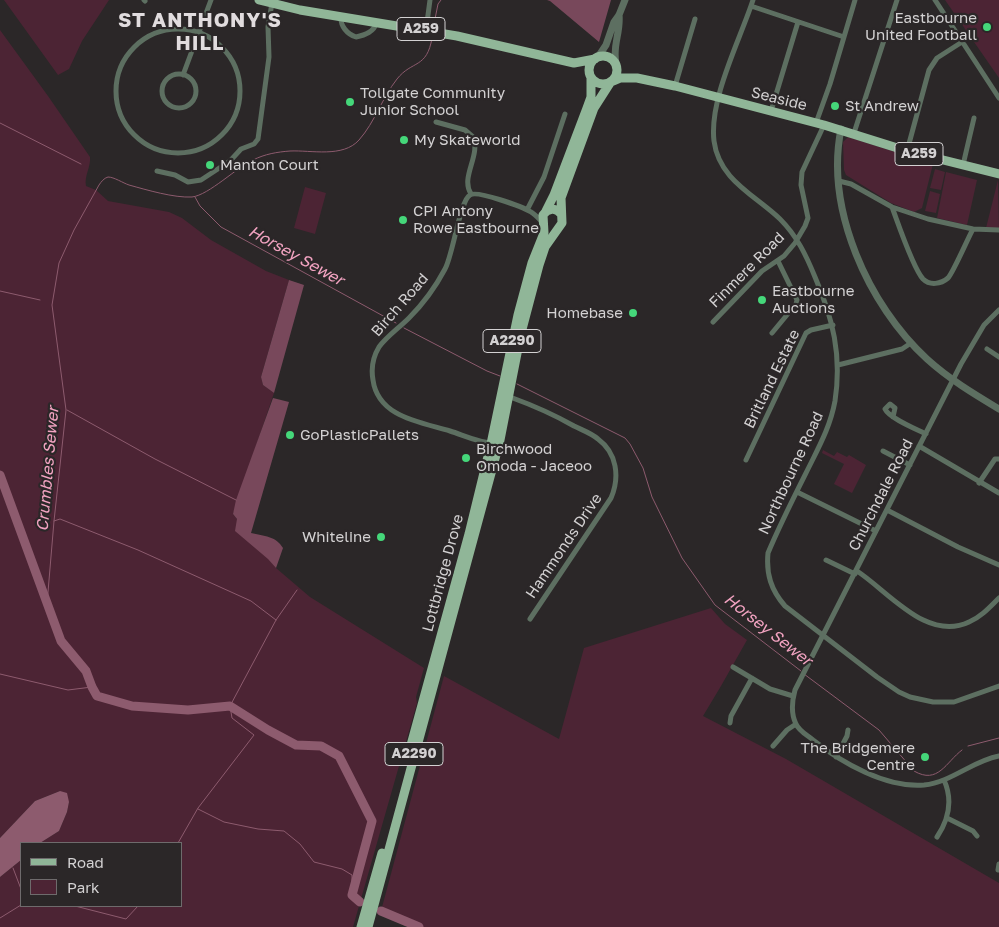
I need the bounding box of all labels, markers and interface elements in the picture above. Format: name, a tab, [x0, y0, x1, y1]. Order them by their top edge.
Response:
district label: ST ANTHONY'S HILL	[117, 9, 283, 56]
place label: Eastbourne United Football	[865, 9, 977, 44]
road number: A259	[397, 18, 445, 40]
marker: Eastbourne United Football	[981, 21, 993, 33]
street label: Seaside	[749, 83, 809, 115]
place label: Tollgate Community Junior School	[360, 84, 505, 119]
marker: Tollgate Community Junior School	[344, 96, 356, 108]
place label: St Andrew	[845, 97, 919, 115]
marker: St Andrew	[829, 100, 841, 112]
place label: My Skateworld	[414, 131, 521, 149]
marker: My Skateworld	[398, 134, 410, 146]
road number: A259	[895, 142, 943, 166]
place label: Manton Court	[220, 156, 319, 174]
marker: Manton Court	[204, 159, 216, 171]
place label: CPI Antony Rowe Eastbourne	[413, 202, 539, 237]
marker: CPI Antony Rowe Eastbourne	[397, 214, 409, 226]
water label: Horsey Sewer	[245, 222, 347, 290]
street label: Finmere Road	[706, 229, 788, 311]
street label: Birch Road	[368, 270, 432, 340]
place label: Eastbourne Auctions	[772, 282, 854, 317]
marker: Eastbourne Auctions	[756, 294, 768, 306]
place label: Homebase	[546, 304, 623, 322]
marker: Homebase	[627, 307, 639, 319]
street label: Britland Estate	[740, 327, 804, 431]
road number: A2290	[483, 330, 541, 352]
water label: Crumbles Sewer	[33, 406, 63, 532]
street label: Northbourne Road	[755, 409, 827, 537]
place label: GoPlasticPallets	[300, 426, 419, 444]
marker: GoPlasticPallets	[284, 429, 296, 441]
street label: Churchdale Road	[845, 436, 917, 554]
place label: Birchwood Omoda - Jaceoo	[476, 440, 592, 475]
marker: Birchwood Omoda - Jaceoo	[460, 452, 472, 464]
street label: Hammonds Drive	[522, 490, 606, 602]
street label: Lottbridge Drove	[419, 512, 467, 634]
place label: Whiteline	[302, 528, 371, 546]
marker: Whiteline	[375, 531, 387, 543]
water label: Horsey Sewer	[720, 590, 816, 670]
place label: The Bridgemere Centre	[801, 739, 915, 774]
road number: A2290	[385, 742, 443, 766]
marker: The Bridgemere Centre	[919, 751, 931, 763]
legend	[20, 842, 182, 907]
text: Road	[67, 853, 104, 871]
text: Park	[67, 878, 99, 896]

